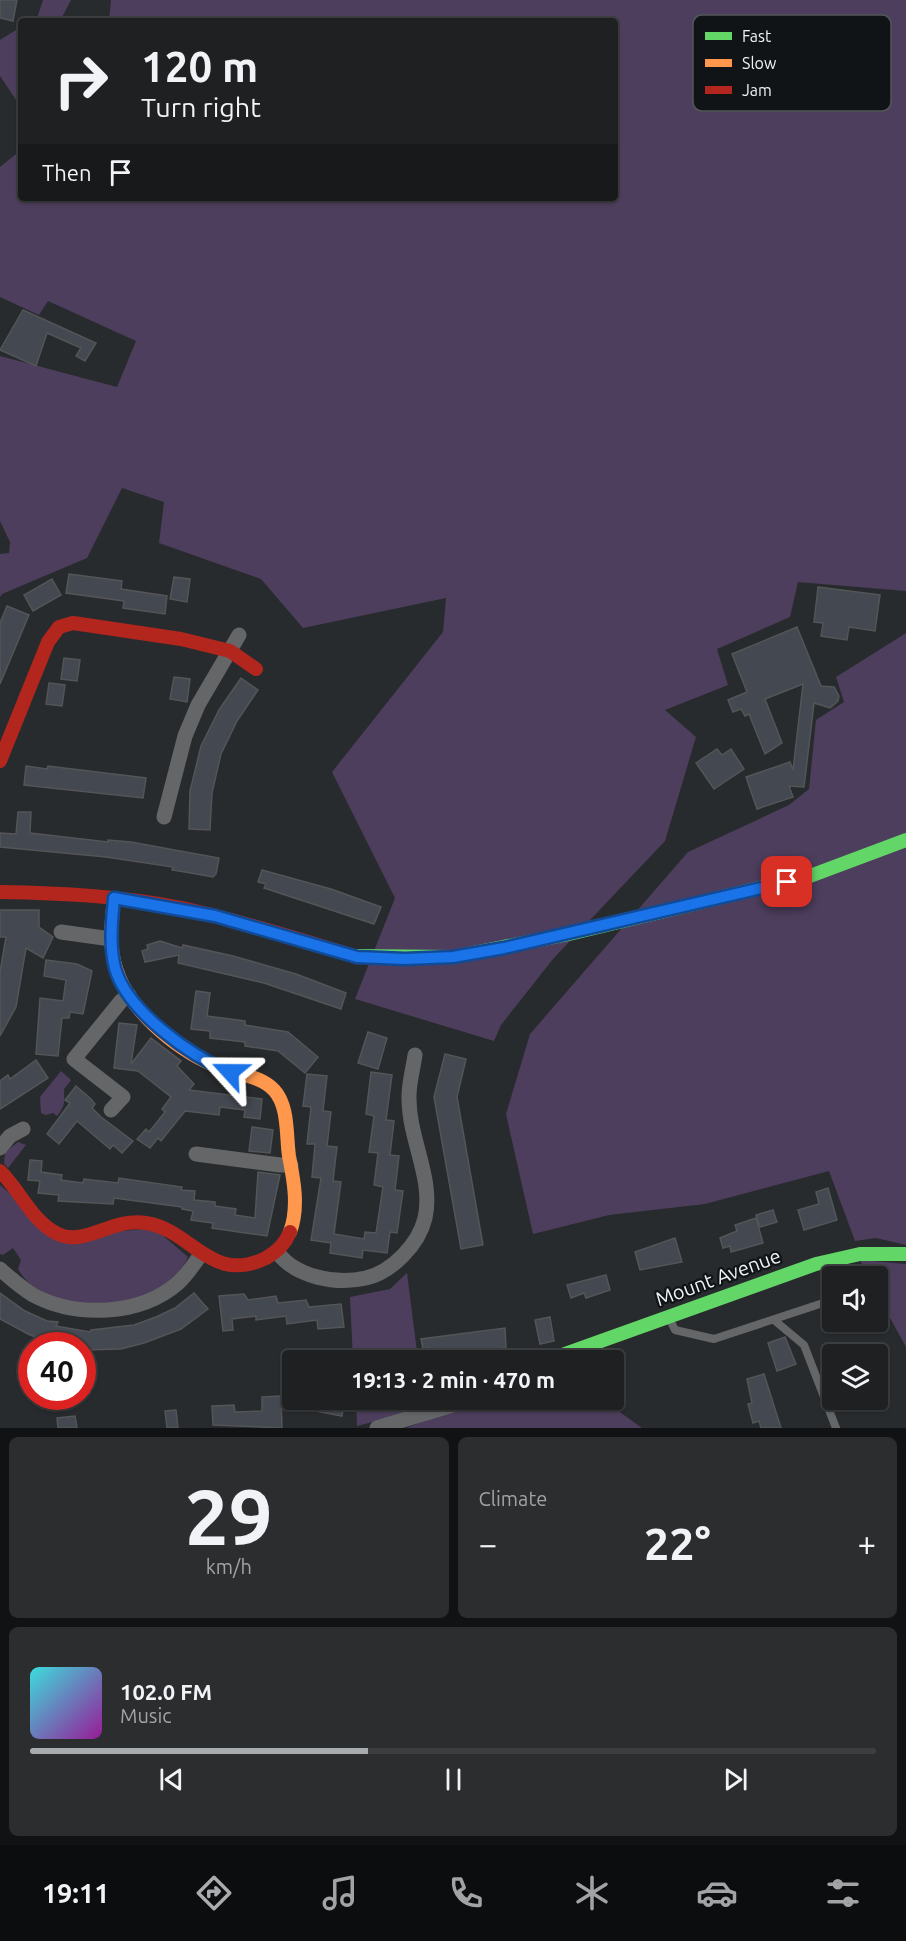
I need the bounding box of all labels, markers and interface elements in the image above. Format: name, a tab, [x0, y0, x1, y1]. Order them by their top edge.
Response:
legend	[693, 15, 891, 111]
text: Fast	[742, 27, 772, 45]
icon: right	[42, 42, 120, 120]
text: 120 m	[141, 43, 258, 90]
text: Slow	[742, 54, 777, 72]
text: Jam	[742, 81, 772, 99]
text: Turn right	[141, 92, 261, 122]
icon: arrive	[104, 156, 137, 189]
text: Then	[42, 160, 92, 185]
pin	[761, 856, 812, 907]
icon: arrive	[770, 865, 803, 898]
position arrow	[198, 1040, 262, 1104]
street label: Mount Avenue	[652, 1244, 784, 1310]
map controls	[822, 1266, 888, 1410]
button: sound	[822, 1266, 888, 1332]
speed limit sign: 40	[18, 1332, 96, 1410]
button: layers	[822, 1344, 888, 1410]
text: 19:13 · 2 min · 470 m	[351, 1367, 555, 1392]
text: 29	[185, 1472, 273, 1560]
text: Climate	[479, 1487, 547, 1510]
text: 22°	[644, 1518, 711, 1569]
text: −	[479, 1525, 497, 1562]
text: +	[857, 1525, 876, 1562]
text: km/h	[206, 1555, 252, 1578]
text: 102.0 FM	[120, 1679, 212, 1704]
text: Music	[120, 1704, 172, 1727]
icon: previous	[155, 1763, 188, 1796]
icon: pause	[437, 1763, 470, 1796]
icon: next	[719, 1763, 752, 1796]
icon: directions	[193, 1872, 235, 1914]
icon: music	[319, 1872, 361, 1914]
icon: phone	[445, 1872, 487, 1914]
icon: climate	[571, 1872, 613, 1914]
icon: car	[696, 1872, 738, 1914]
icon: filters	[822, 1872, 864, 1914]
text: 19:11	[42, 1878, 109, 1908]

